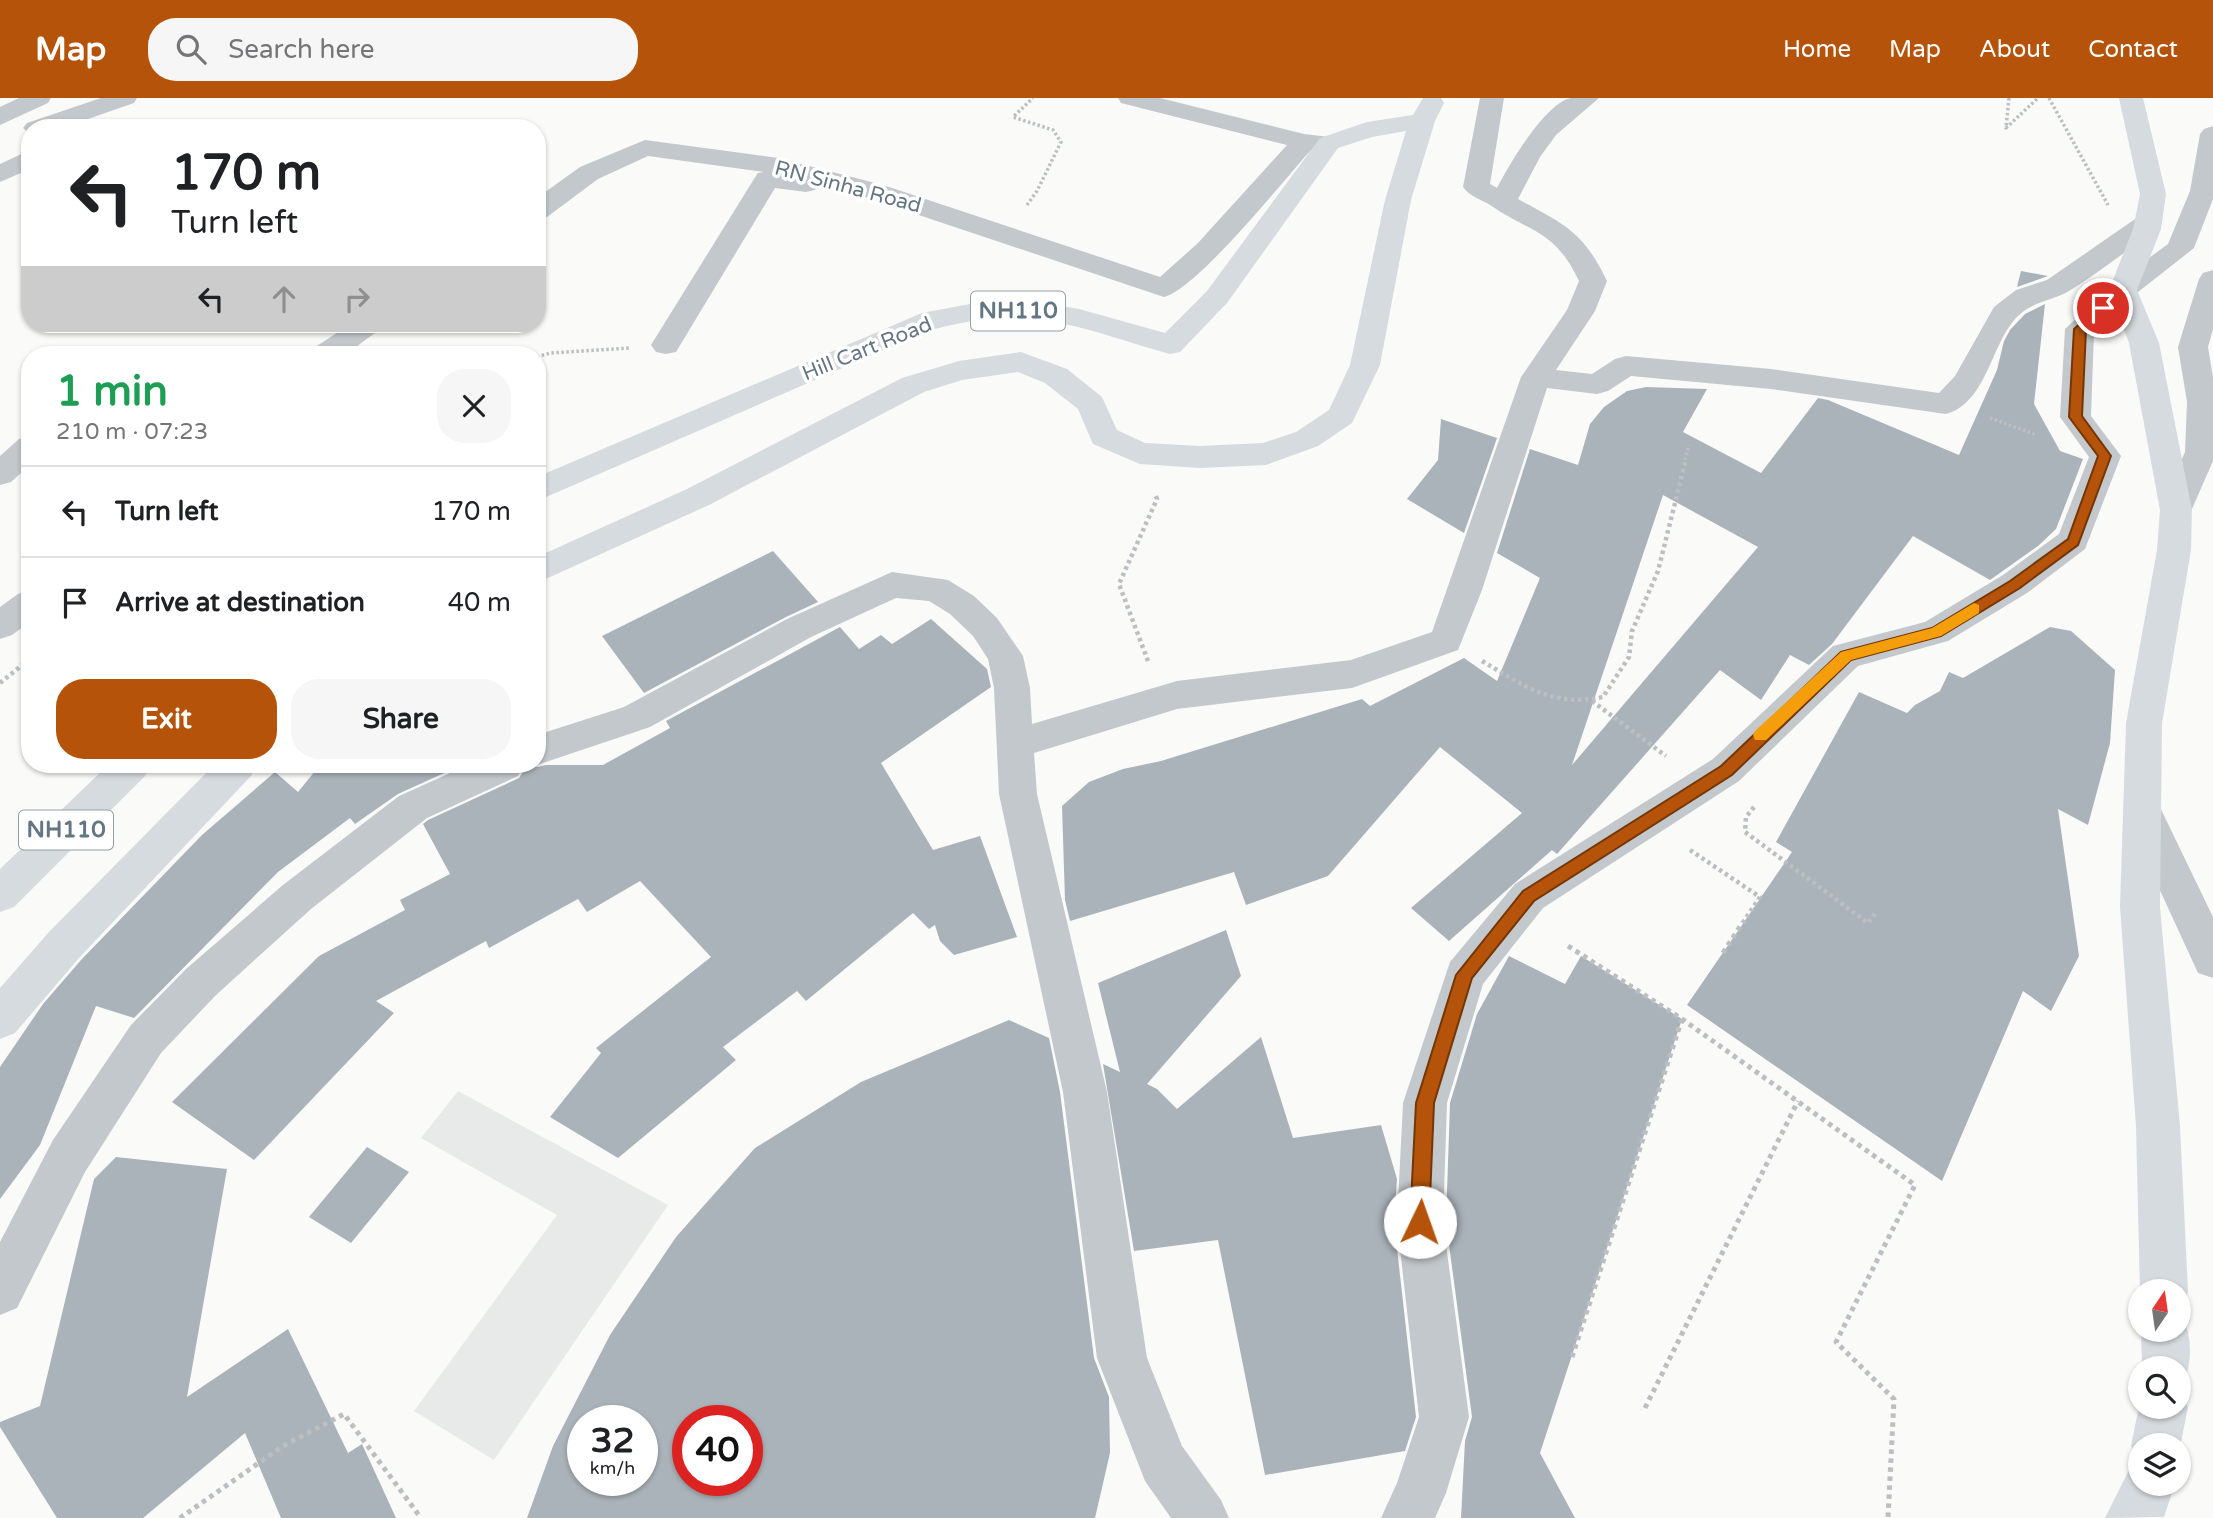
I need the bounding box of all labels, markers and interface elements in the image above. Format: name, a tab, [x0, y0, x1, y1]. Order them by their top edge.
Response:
search box	[148, 18, 638, 81]
text: Map	[35, 30, 106, 69]
icon: search	[172, 30, 210, 68]
text: Search here	[228, 34, 374, 65]
text: Home	[1783, 35, 1851, 64]
text: Map	[1889, 35, 1941, 64]
text: About	[1979, 35, 2050, 64]
text: Contact	[2088, 35, 2178, 64]
text: 170 m	[171, 144, 321, 203]
icon: left	[56, 147, 147, 238]
street label: RN Sinha Road	[772, 155, 924, 219]
text: Turn left	[171, 204, 298, 242]
pin	[2073, 278, 2133, 338]
icon: left	[192, 280, 230, 318]
icon: ahead	[265, 280, 303, 318]
icon: right	[338, 280, 376, 318]
icon: arrive	[2084, 289, 2122, 327]
road number: NH110	[971, 292, 1065, 330]
street label: Hill Cart Road	[799, 312, 935, 386]
text: 1 min	[56, 366, 168, 417]
button: close	[437, 369, 511, 443]
text: 210 m · 07:23	[56, 418, 208, 446]
icon: left	[56, 493, 94, 531]
text: Turn left	[115, 496, 218, 527]
text: 170 m	[431, 496, 511, 527]
icon: arrive	[56, 584, 94, 622]
text: Arrive at destination	[115, 587, 365, 618]
text: 40 m	[448, 587, 511, 618]
button: Exit	[56, 679, 277, 759]
button: Share	[291, 679, 511, 759]
road number: NH110	[19, 810, 113, 850]
position arrow	[1383, 1185, 1457, 1259]
north arrow	[2128, 1279, 2191, 1342]
map controls	[2128, 1279, 2191, 1496]
button: search	[2128, 1356, 2191, 1419]
speed limit sign: 40	[672, 1405, 763, 1496]
text: 32	[591, 1420, 634, 1462]
button: layers	[2128, 1433, 2191, 1496]
text: km/h	[590, 1457, 635, 1479]

